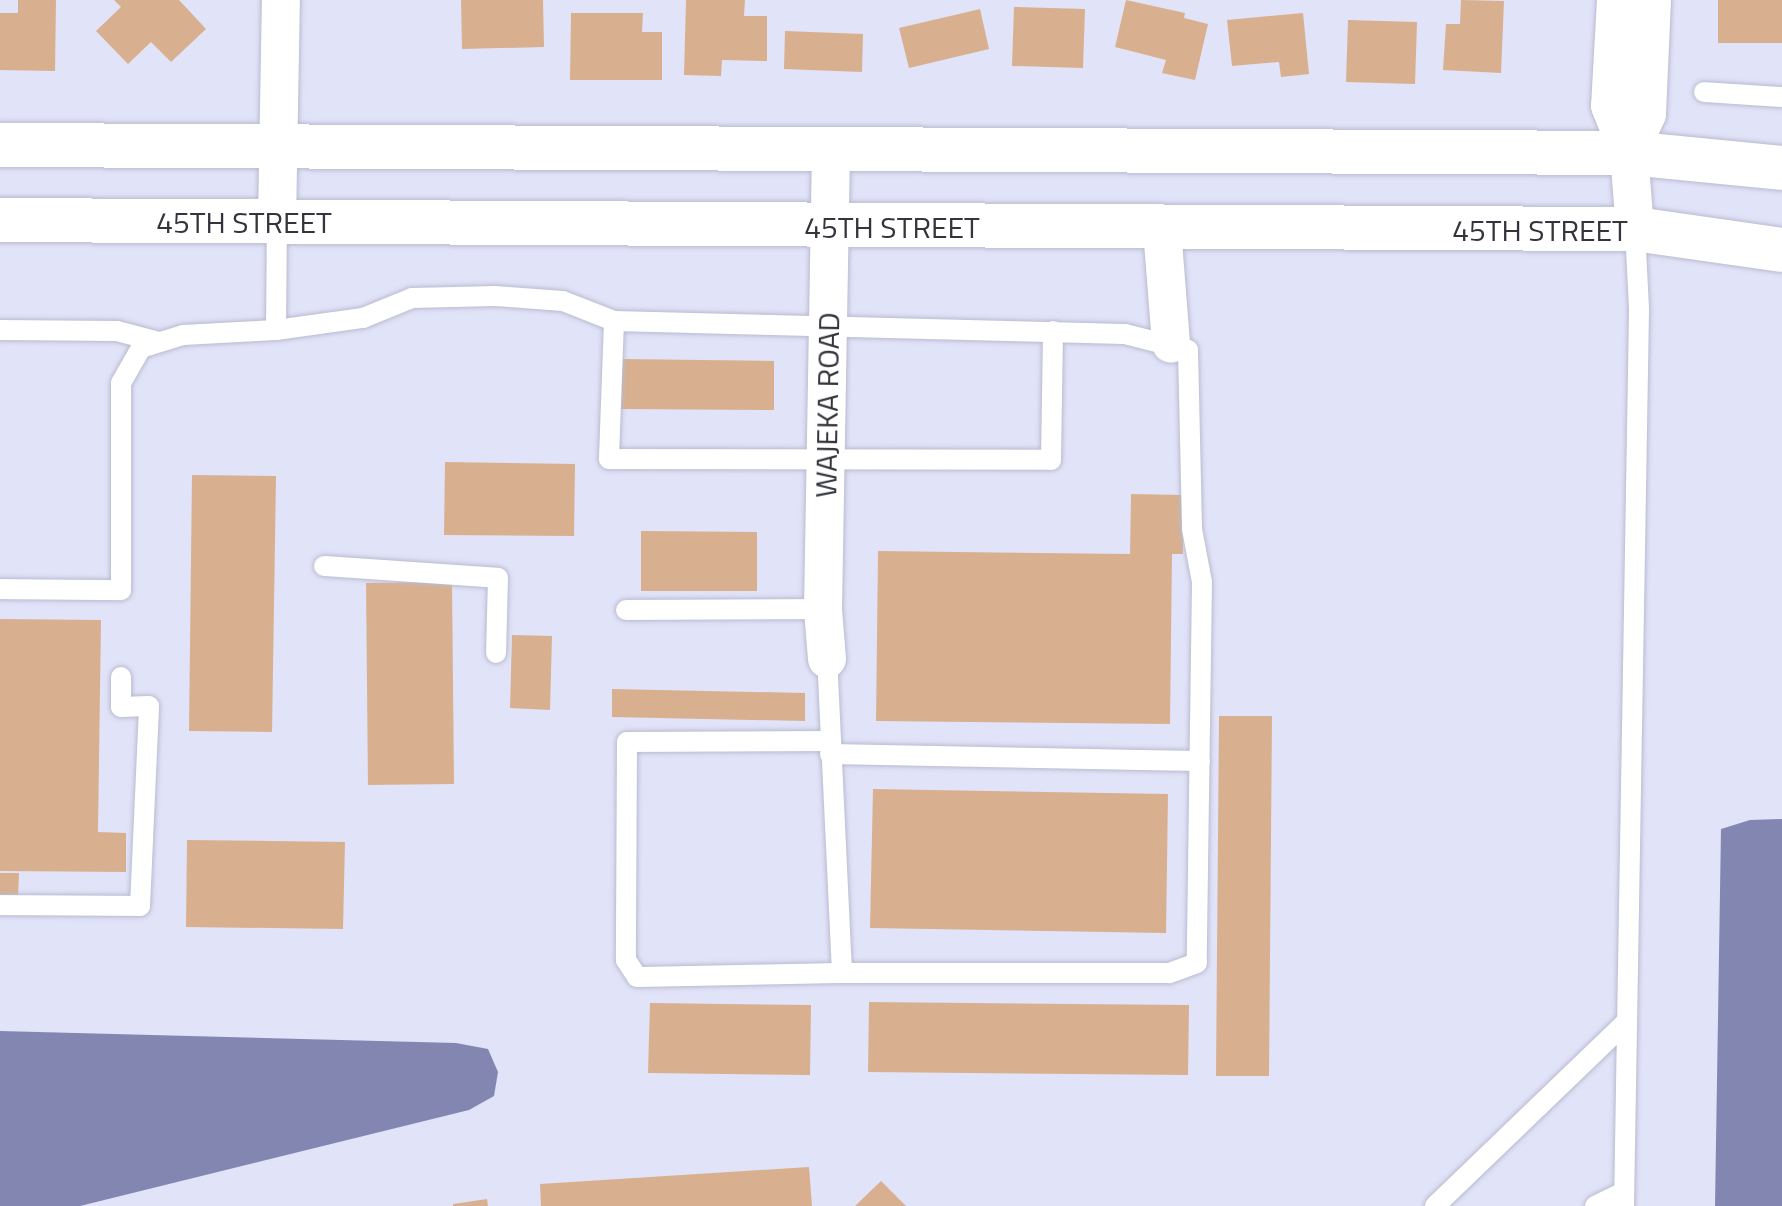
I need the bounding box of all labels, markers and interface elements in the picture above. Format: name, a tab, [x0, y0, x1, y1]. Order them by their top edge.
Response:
street label: 45TH STREET	[156, 204, 332, 240]
street label: 45TH STREET	[804, 209, 980, 245]
street label: 45TH STREET	[1452, 212, 1628, 248]
street label: WAJEKA ROAD	[807, 312, 847, 498]

